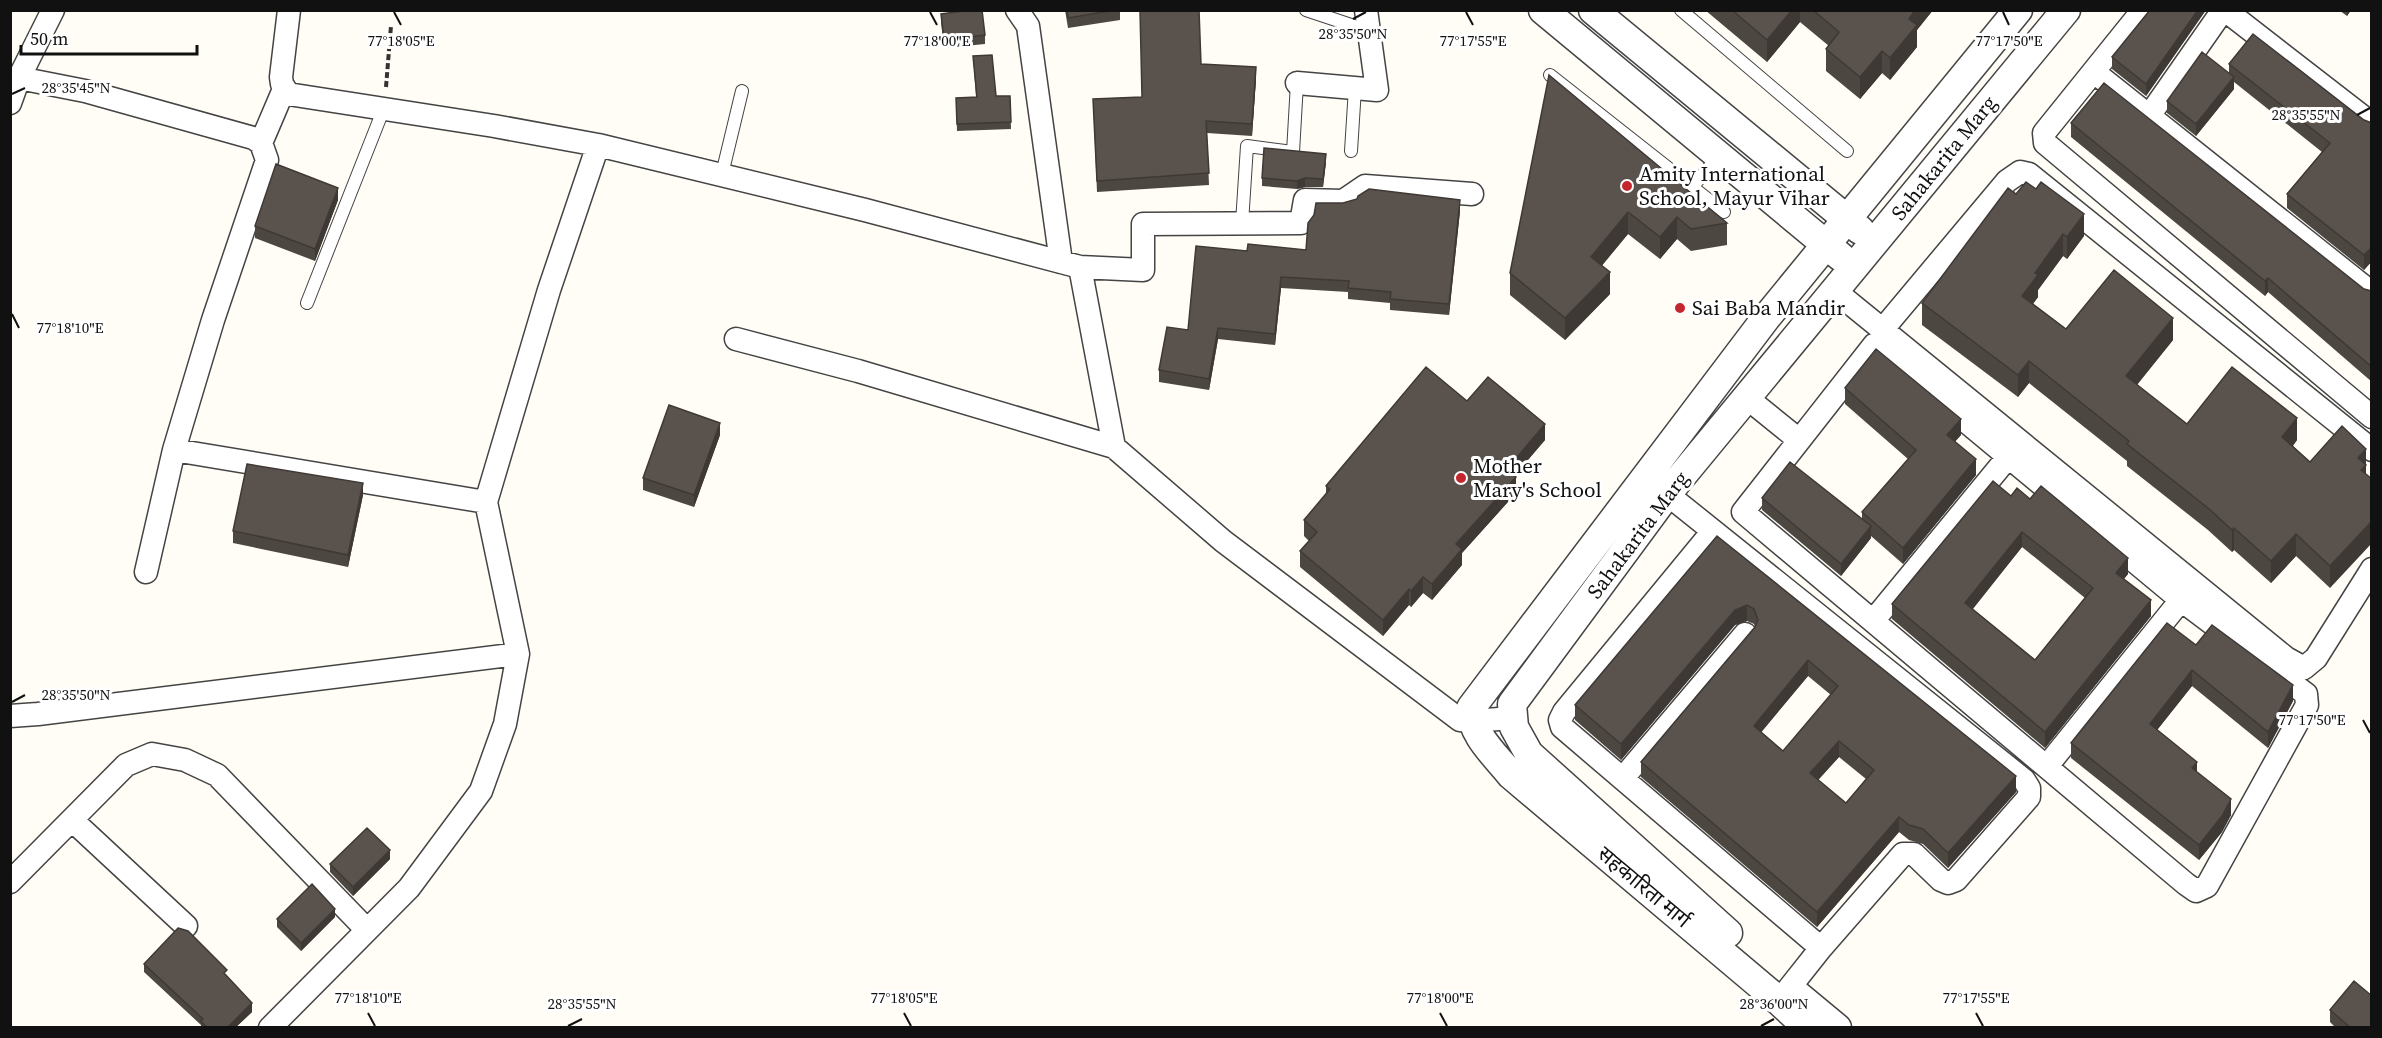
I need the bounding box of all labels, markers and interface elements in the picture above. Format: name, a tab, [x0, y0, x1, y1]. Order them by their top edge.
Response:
scale bar	[21, 18, 196, 56]
text: 28°35'50"N	[1318, 23, 1388, 44]
text: 50 m	[30, 26, 68, 51]
text: 77°18'05"E	[367, 30, 435, 51]
text: 77°18'00"E	[903, 30, 971, 51]
text: 77°17'55"E	[1439, 30, 1507, 51]
text: 77°17'50"E	[1975, 30, 2043, 51]
text: 28°35'45"N	[41, 77, 111, 98]
street label: Sahakarita Marg	[1884, 89, 2003, 226]
text: 28°35'55"N	[2271, 104, 2341, 125]
place label: Amity International School, Mayur Vihar	[1639, 159, 1830, 212]
marker: Amity International School, Mayur Vihar	[1620, 179, 1634, 193]
place label: Sai Baba Mandir	[1692, 293, 1845, 322]
marker: Sai Baba Mandir	[1673, 301, 1687, 315]
text: 77°18'10"E	[36, 317, 104, 338]
place label: Mother Mary's School	[1473, 451, 1602, 504]
street label: Sahakarita Marg	[1580, 465, 1695, 605]
marker: Mother Mary's School	[1454, 471, 1468, 485]
text: 28°35'50"N	[41, 684, 111, 705]
text: 77°17'50"E	[2278, 709, 2346, 730]
street label: सहकारिता मार्ग	[1592, 839, 1698, 935]
text: 77°18'10"E	[334, 987, 402, 1008]
text: 77°18'05"E	[870, 987, 938, 1008]
text: 77°18'00"E	[1406, 987, 1474, 1008]
text: 77°17'55"E	[1942, 987, 2010, 1008]
text: 28°35'55"N	[547, 993, 617, 1014]
text: 28°36'00"N	[1739, 993, 1809, 1014]

